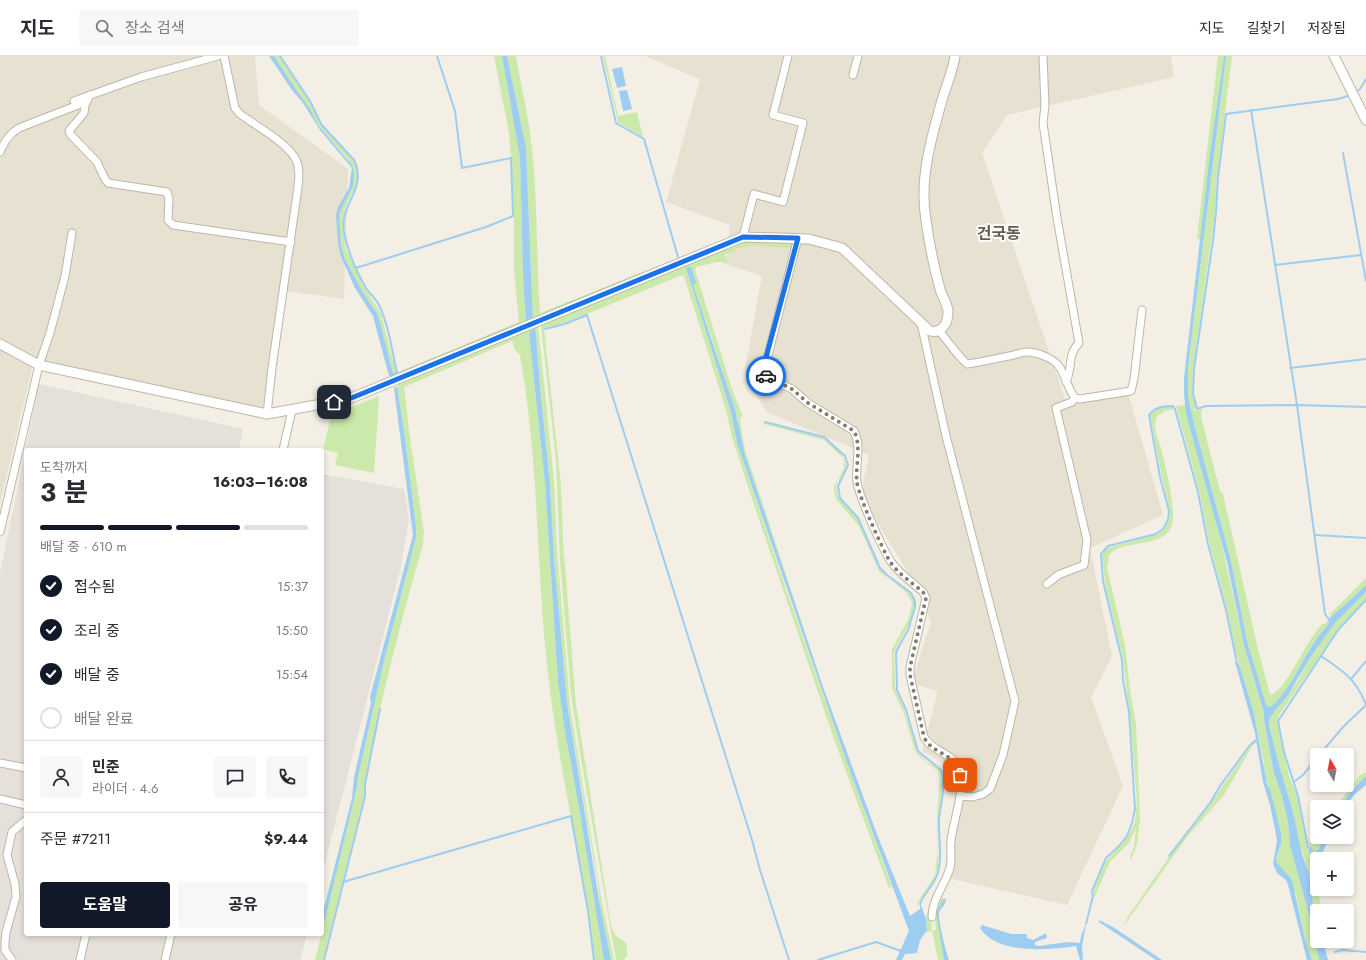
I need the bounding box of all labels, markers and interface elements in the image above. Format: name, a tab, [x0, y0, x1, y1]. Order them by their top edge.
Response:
search box	[79, 10, 359, 46]
text: 지도	[20, 15, 55, 42]
icon: search	[93, 17, 115, 39]
text: 장소 검색	[125, 17, 185, 39]
text: 지도	[1199, 18, 1225, 38]
text: 길찾기	[1247, 18, 1285, 38]
text: 저장됨	[1307, 18, 1346, 38]
district label: 건국동	[977, 222, 1021, 245]
courier	[746, 356, 786, 396]
icon: car	[755, 365, 777, 387]
pin	[317, 385, 351, 419]
icon: home	[323, 391, 345, 413]
text: 도착까지	[40, 458, 88, 477]
text: 16:03–16:08	[213, 471, 308, 493]
text: 3 분	[40, 473, 88, 511]
text: 배달 중 · 610 m	[40, 537, 127, 556]
icon: check	[40, 575, 62, 597]
text: 접수됨	[74, 576, 115, 598]
text: 15:37	[277, 577, 308, 596]
icon: check	[40, 619, 62, 641]
text: 조리 중	[74, 620, 120, 642]
text: 15:50	[276, 621, 308, 640]
icon: check	[40, 663, 62, 685]
text: 배달 중	[74, 664, 120, 686]
text: 15:54	[276, 665, 308, 684]
text: 배달 완료	[74, 708, 134, 730]
north arrow	[1310, 748, 1354, 792]
map controls	[1310, 748, 1354, 948]
button: person	[40, 756, 82, 798]
text: 민준	[92, 756, 120, 778]
button: chat	[214, 756, 256, 798]
button: phone	[266, 756, 308, 798]
pin	[943, 758, 977, 792]
icon: bag	[949, 764, 971, 786]
text: 라이더 · 4.6	[92, 779, 159, 798]
button: layers	[1310, 800, 1354, 844]
text: 주문 #7211	[40, 828, 111, 850]
text: $9.44	[264, 828, 308, 850]
button: +	[1310, 852, 1354, 896]
button: 도움말	[40, 882, 170, 928]
button: 공유	[178, 882, 308, 928]
button: −	[1310, 904, 1354, 948]

